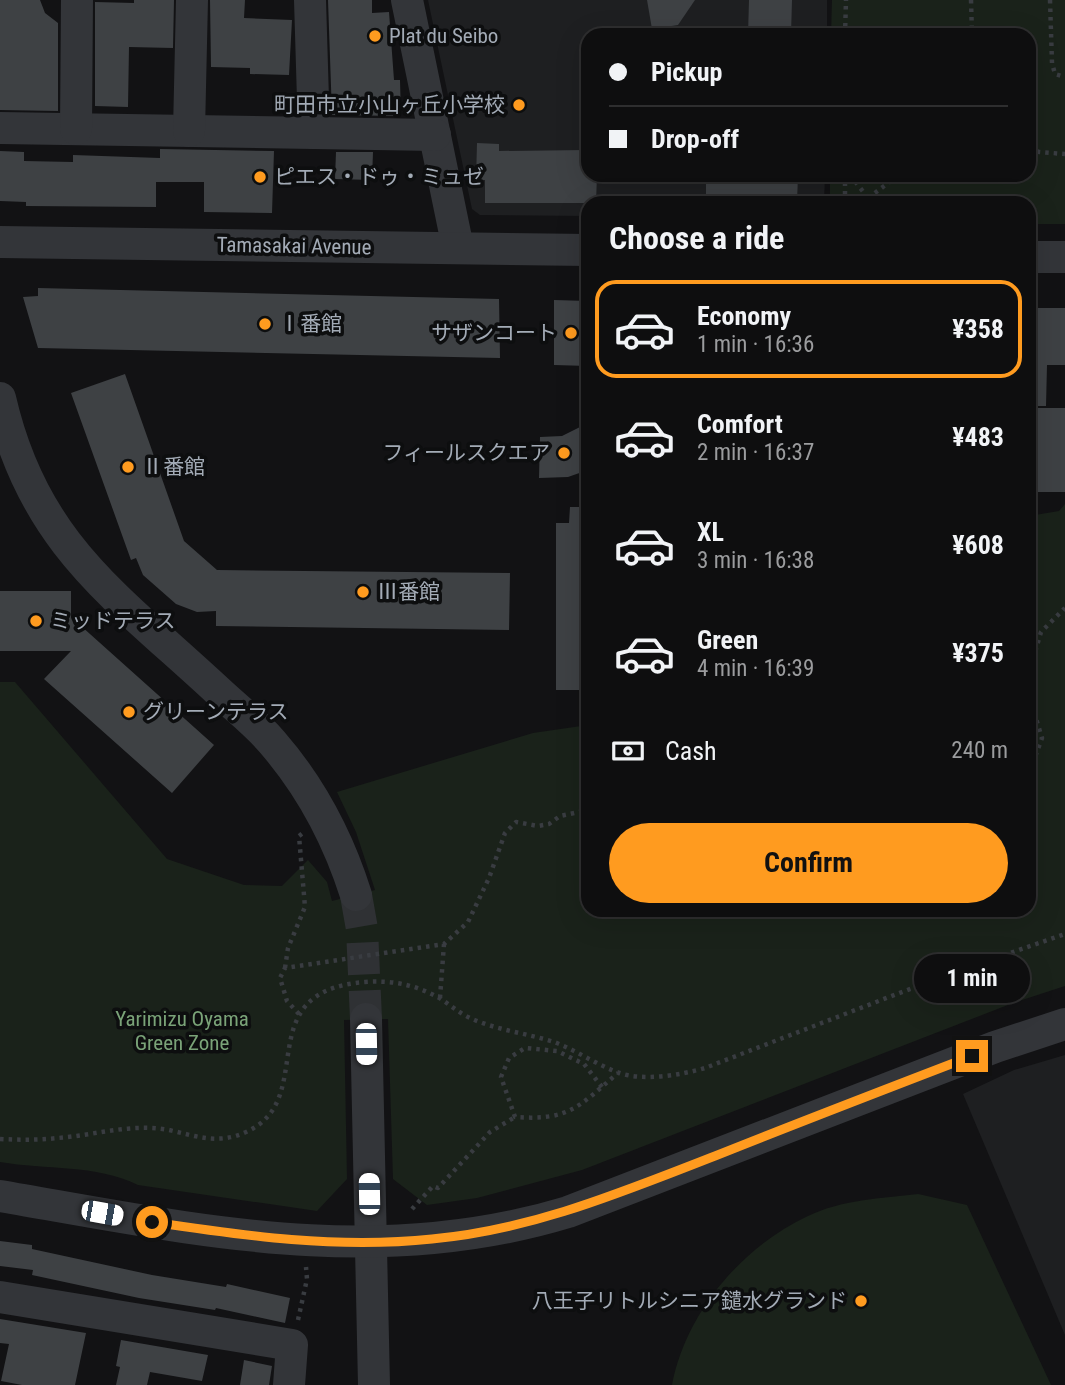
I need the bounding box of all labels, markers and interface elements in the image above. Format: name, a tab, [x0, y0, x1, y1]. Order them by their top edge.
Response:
place label: Plat du Seibo	[389, 24, 498, 48]
marker: Plat du Seibo	[367, 28, 383, 44]
text: Pickup	[651, 57, 722, 87]
place label: 町田市立小山ヶ丘小学校	[274, 93, 505, 117]
marker: 町田市立小山ヶ丘小学校	[511, 97, 527, 113]
text: Drop-off	[651, 124, 739, 154]
place label: ピエス・ドゥ・ミュゼ	[274, 165, 484, 189]
marker: ピエス・ドゥ・ミュゼ	[252, 169, 268, 185]
text: Choose a ride	[609, 219, 784, 257]
street label: Tamasakai Avenue	[216, 233, 372, 259]
icon: car	[613, 298, 676, 361]
text: Economy	[697, 301, 791, 331]
place label: Ⅰ番館	[279, 312, 342, 336]
text: ¥358	[952, 314, 1004, 344]
marker: Ⅰ番館	[257, 316, 273, 332]
place label: サザンコート	[431, 321, 557, 345]
marker: サザンコート	[563, 325, 579, 341]
text: 1 min · 16:36	[697, 331, 814, 358]
icon: car	[613, 406, 676, 469]
text: Comfort	[697, 409, 783, 439]
text: ¥483	[952, 422, 1004, 452]
text: 2 min · 16:37	[697, 439, 814, 466]
place label: フィールスクエア	[382, 441, 550, 465]
marker: フィールスクエア	[556, 445, 572, 461]
place label: Ⅱ番館	[142, 455, 205, 479]
marker: Ⅱ番館	[120, 459, 136, 475]
icon: car	[613, 514, 676, 577]
text: XL	[697, 517, 724, 547]
text: ¥608	[952, 530, 1004, 560]
text: 3 min · 16:38	[697, 547, 814, 574]
place label: Ⅲ番館	[377, 580, 440, 604]
marker: Ⅲ番館	[355, 584, 371, 600]
place label: ミッドテラス	[50, 609, 176, 633]
marker: ミッドテラス	[28, 613, 44, 629]
icon: car	[613, 622, 676, 685]
text: Green	[697, 625, 758, 655]
text: ¥375	[952, 638, 1004, 668]
text: 4 min · 16:39	[697, 655, 814, 682]
place label: グリーンテラス	[143, 700, 289, 724]
marker: グリーンテラス	[121, 704, 137, 720]
icon: cash	[609, 732, 647, 770]
text: Cash	[665, 736, 717, 766]
text: 240 m	[951, 737, 1008, 764]
button: Confirm	[609, 823, 1008, 903]
callout: 1 min	[914, 954, 1030, 1004]
text: 1 min	[946, 965, 998, 992]
park label: Yarimizu Oyama Green Zone	[115, 1007, 249, 1055]
car	[356, 1023, 377, 1065]
route end	[956, 1040, 988, 1072]
car	[359, 1173, 380, 1215]
car	[80, 1199, 125, 1227]
route start	[136, 1206, 168, 1238]
place label: 八王子リトルシニア鑓水グランド	[532, 1289, 847, 1313]
marker: 八王子リトルシニア鑓水グランド	[853, 1293, 869, 1309]

